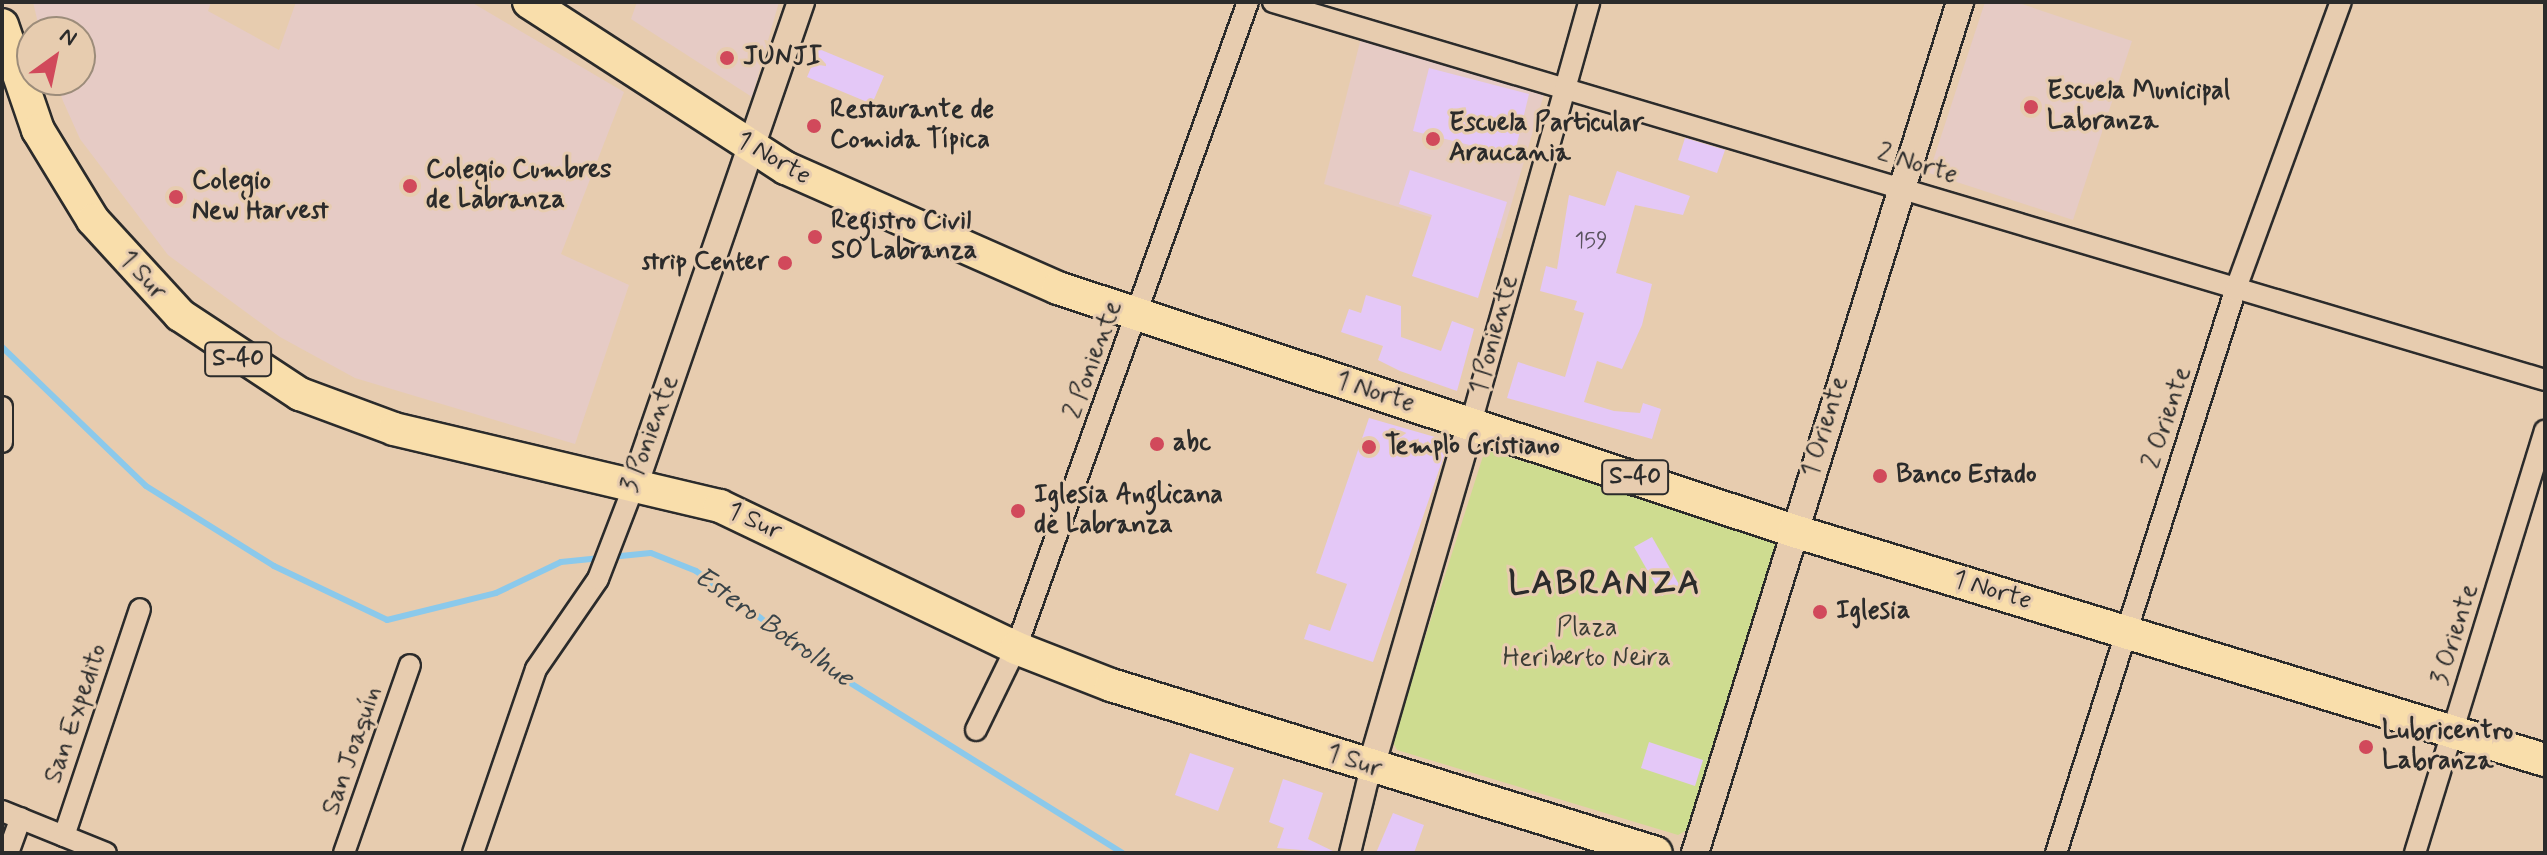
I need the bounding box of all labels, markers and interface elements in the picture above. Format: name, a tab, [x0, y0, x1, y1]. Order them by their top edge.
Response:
north arrow	[16, 16, 96, 96]
text: N	[54, 22, 82, 53]
place label: JUNJI	[743, 42, 822, 74]
marker: JUNJI	[718, 49, 736, 67]
place label: Escuela Municipal Labranza	[2047, 76, 2235, 138]
place label: Restaurante de Comida Típica	[830, 95, 995, 156]
marker: Escuela Municipal Labranza	[2022, 98, 2040, 116]
place label: Escuela Particular Araucania	[1449, 108, 1644, 170]
marker: Restaurante de Comida Típica	[805, 117, 823, 135]
street label: 1 Norte	[730, 125, 816, 193]
marker: Escuela Particular Araucania	[1424, 130, 1442, 148]
street label: 2 Norte	[1873, 138, 1961, 192]
place label: Colegio Cumbres de Labranza	[426, 155, 616, 216]
place label: Colegio New Harvest	[192, 166, 327, 228]
marker: Colegio Cumbres de Labranza	[401, 177, 419, 195]
marker: Colegio New Harvest	[167, 188, 185, 206]
place label: Registro Civil SO Labranza	[831, 206, 981, 268]
marker: Registro Civil SO Labranza	[806, 228, 824, 246]
house number: 159	[1574, 229, 1608, 255]
street label: 1 Sur	[111, 245, 173, 307]
place label: strip Center	[636, 247, 769, 279]
marker: strip Center	[776, 254, 794, 272]
street label: 1 Poniente	[1464, 272, 1526, 398]
street label: 2 Poniente	[1058, 297, 1130, 423]
road number: S-40	[204, 339, 272, 379]
street label: 2 Oriente	[2137, 363, 2199, 473]
street label: 1 Norte	[1332, 366, 1418, 420]
street label: 3 Poniente	[615, 371, 687, 497]
street label: 1 Oriente	[1796, 373, 1856, 481]
place label: abc	[1173, 428, 1211, 460]
place label: Templo Cristiano	[1385, 431, 1562, 463]
marker: abc	[1148, 435, 1166, 453]
marker: Templo Cristiano	[1360, 438, 1378, 456]
road number: S-40	[1601, 457, 1669, 497]
place label: Banco Estado	[1896, 460, 2037, 492]
marker: Banco Estado	[1871, 467, 1889, 485]
place label: Iglesia Anglicana de Labranza	[1034, 480, 1223, 542]
street label: 1 Sur	[722, 496, 786, 548]
marker: Iglesia Anglicana de Labranza	[1009, 502, 1027, 520]
water label: Estero Botrolhue	[687, 561, 859, 695]
district label: LABRANZA	[1510, 564, 1700, 604]
street label: 1 Norte	[1949, 564, 2035, 618]
street label: 3 Oriente	[2426, 581, 2486, 689]
place label: Iglesia	[1836, 596, 1910, 628]
marker: Iglesia	[1811, 603, 1829, 621]
park label: Plaza Heriberto Neira	[1503, 613, 1671, 674]
street label: San Expedito	[38, 639, 116, 789]
street label: San Joaquín	[316, 682, 390, 820]
place label: Lubricentro Labranza	[2382, 716, 2513, 778]
street label: 1 Sur	[1322, 738, 1386, 786]
marker: Lubricentro Labranza	[2357, 738, 2375, 756]

